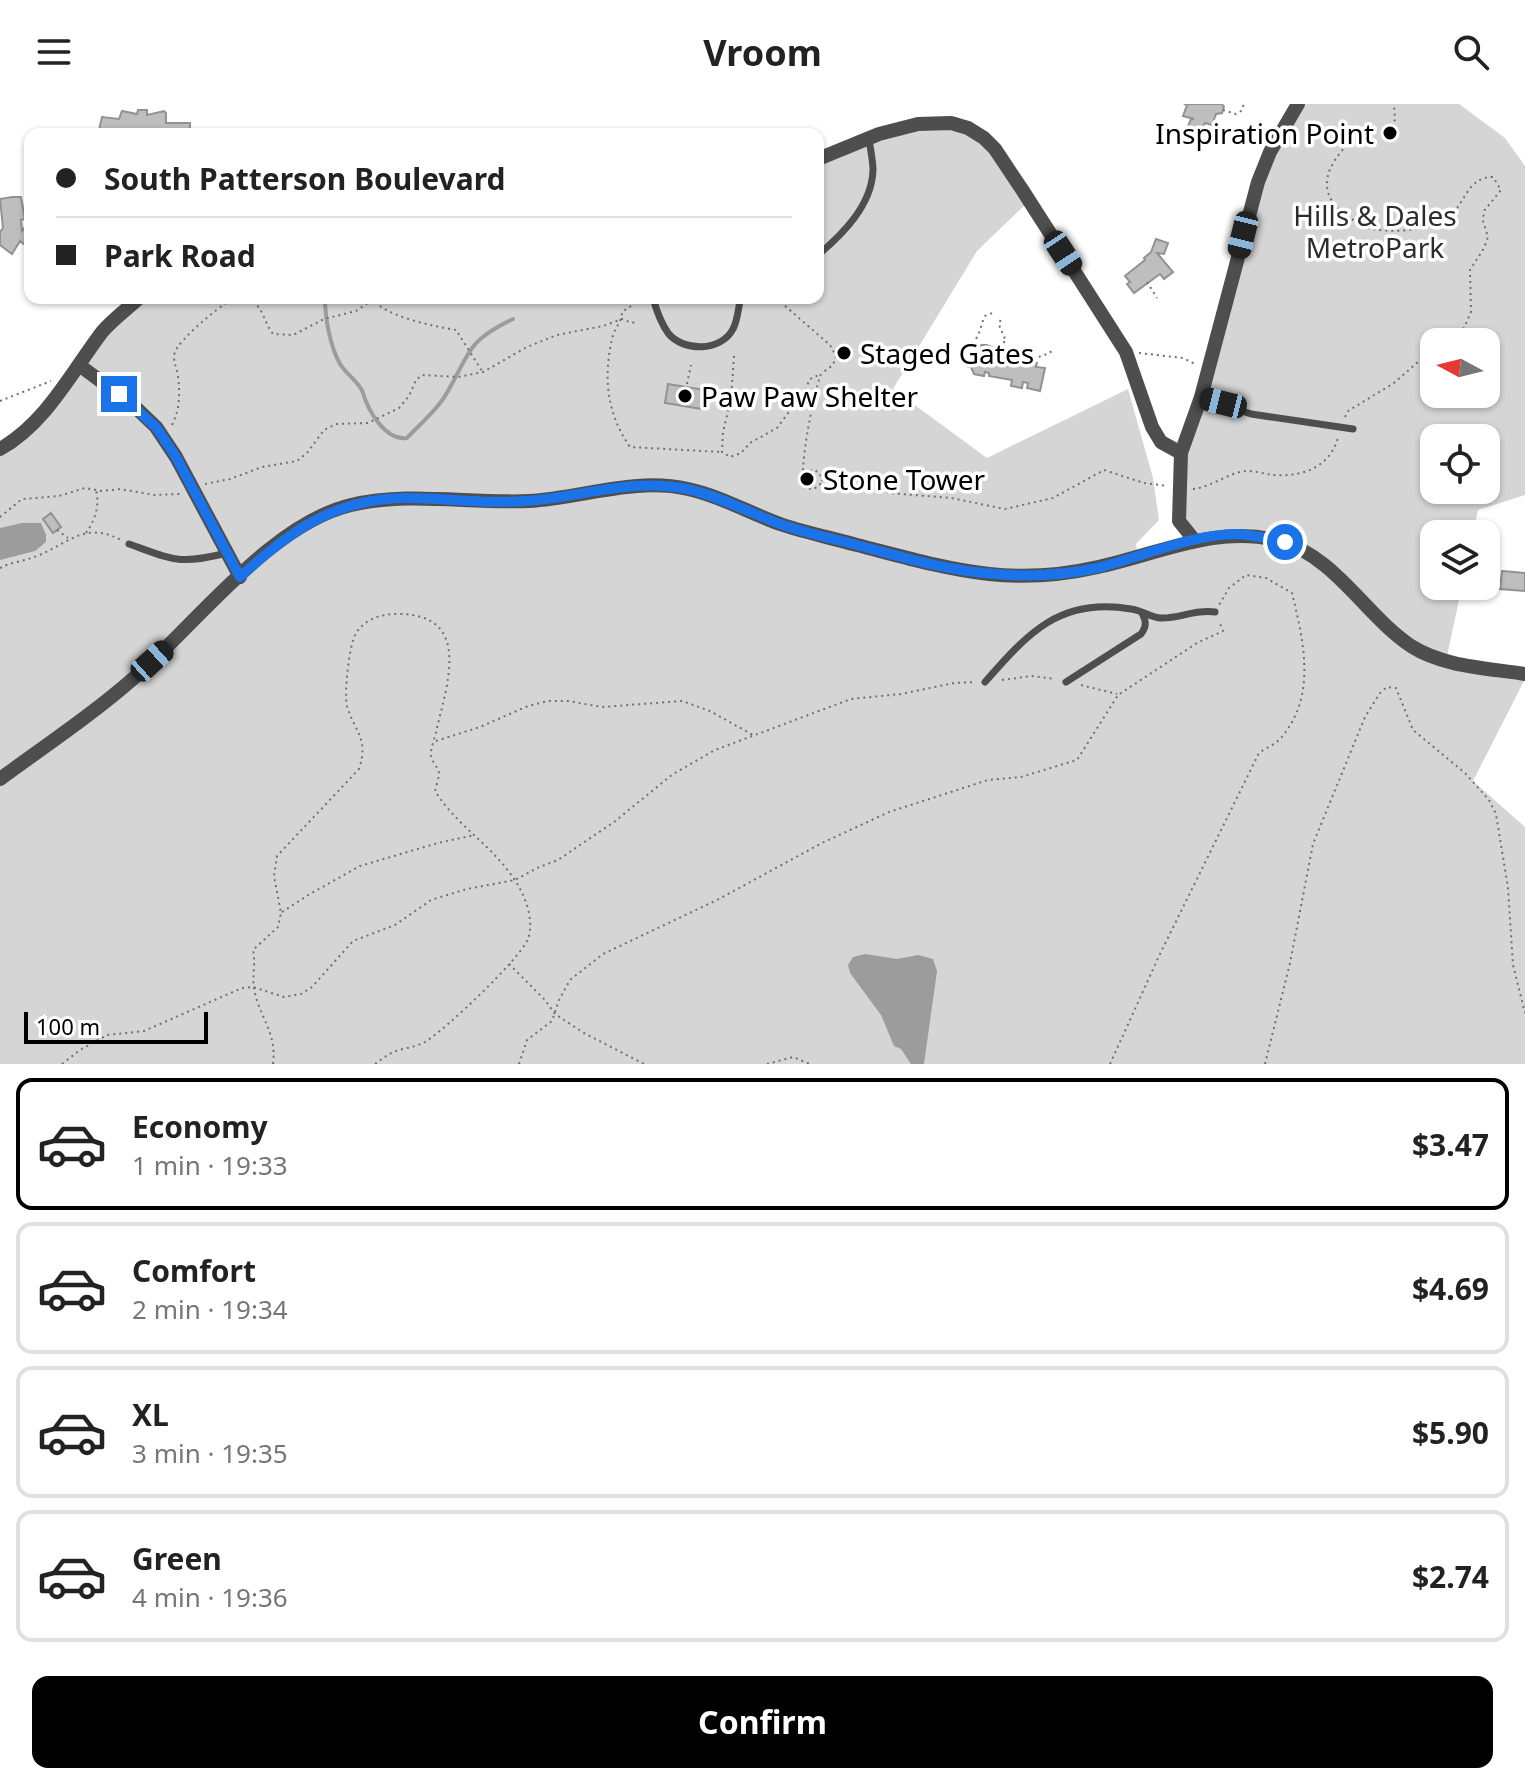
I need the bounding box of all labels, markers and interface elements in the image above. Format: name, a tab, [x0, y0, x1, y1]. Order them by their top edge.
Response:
text: Vroom	[703, 28, 822, 77]
icon: menu	[32, 30, 76, 74]
icon: search	[1449, 30, 1493, 74]
place label: Inspiration Point	[1155, 114, 1374, 152]
marker: Inspiration Point	[1381, 124, 1399, 142]
text: South Patterson Boulevard	[104, 158, 506, 199]
park label: Hills & Dales MetroPark	[1293, 196, 1457, 266]
car	[1226, 209, 1260, 261]
car	[1040, 226, 1086, 280]
text: Park Road	[104, 235, 256, 276]
north arrow	[1420, 328, 1500, 408]
map controls	[1420, 328, 1500, 600]
place label: Staged Gates	[860, 334, 1034, 372]
marker: Staged Gates	[835, 344, 853, 362]
route end	[101, 376, 137, 412]
place label: Paw Paw Shelter	[701, 377, 918, 415]
car	[1197, 386, 1249, 420]
marker: Paw Paw Shelter	[676, 387, 694, 405]
button: locate	[1420, 424, 1500, 504]
place label: Stone Tower	[823, 460, 986, 498]
marker: Stone Tower	[798, 470, 816, 488]
button: layers	[1420, 520, 1500, 600]
route start	[1267, 524, 1303, 560]
car	[126, 636, 178, 686]
scale bar	[24, 1008, 208, 1044]
text: 100 m	[36, 1011, 100, 1041]
text: Economy	[132, 1106, 268, 1147]
icon: car	[36, 1108, 108, 1180]
text: $3.47	[1412, 1124, 1489, 1165]
text: 1 min · 19:33	[132, 1147, 288, 1183]
text: Comfort	[132, 1250, 256, 1291]
icon: car	[36, 1252, 108, 1324]
text: $4.69	[1412, 1268, 1489, 1309]
text: 2 min · 19:34	[132, 1291, 288, 1327]
text: XL	[132, 1394, 169, 1435]
icon: car	[36, 1396, 108, 1468]
text: $5.90	[1412, 1412, 1489, 1453]
text: 3 min · 19:35	[132, 1435, 288, 1471]
text: Green	[132, 1538, 222, 1579]
icon: car	[36, 1540, 108, 1612]
text: $2.74	[1412, 1556, 1489, 1597]
text: 4 min · 19:36	[132, 1579, 288, 1615]
button: Confirm	[32, 1676, 1493, 1768]

